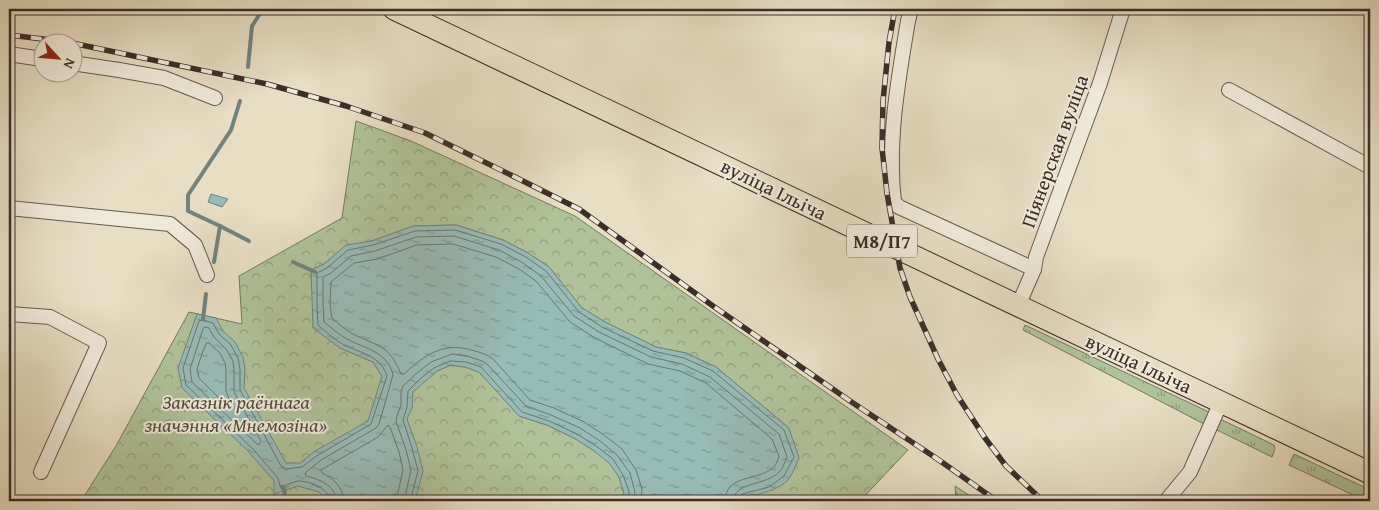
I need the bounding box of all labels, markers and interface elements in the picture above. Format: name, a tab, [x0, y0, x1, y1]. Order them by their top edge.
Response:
north arrow	[32, 32, 82, 82]
text: N	[58, 55, 81, 73]
street label: Піянерская вуліца	[1013, 70, 1095, 232]
street label: вуліца Ільіча	[716, 151, 832, 227]
road number: М8/П7	[847, 225, 917, 258]
street label: вуліца Ільіча	[1081, 326, 1197, 400]
park label: Заказнік раённага значэння «Мнемозіна»	[144, 387, 327, 439]

